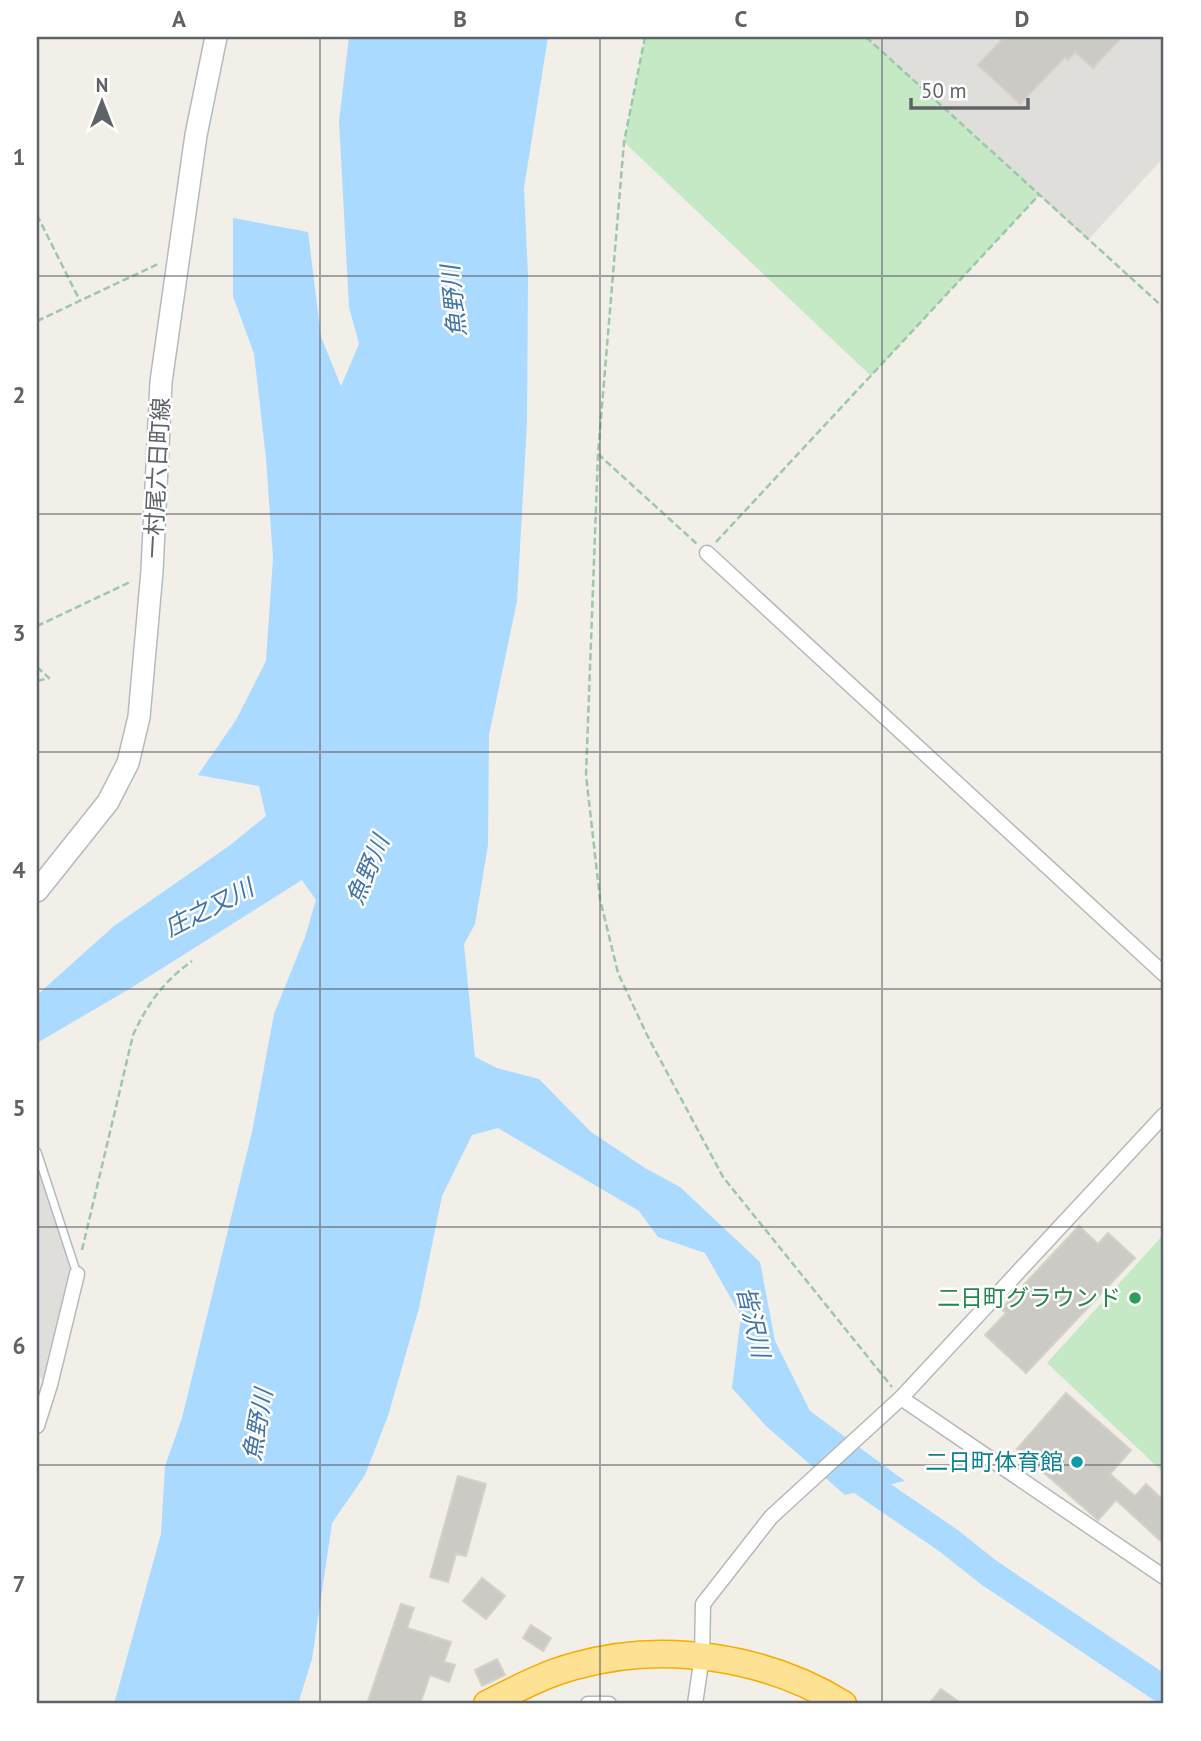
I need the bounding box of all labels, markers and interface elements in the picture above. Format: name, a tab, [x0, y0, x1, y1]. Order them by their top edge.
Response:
text: A	[172, 4, 186, 33]
text: B	[453, 4, 467, 33]
text: C	[735, 4, 748, 33]
text: D	[1015, 4, 1029, 33]
north arrow	[66, 66, 136, 136]
scale bar	[911, 66, 1028, 110]
text: N	[96, 73, 108, 97]
text: 50 m	[921, 77, 967, 104]
text: 1	[12, 142, 26, 171]
water label: 魚野川	[434, 261, 473, 338]
text: 2	[12, 380, 26, 409]
street label: 一村尾六日町線	[138, 397, 175, 559]
text: 3	[12, 618, 26, 647]
water label: 魚野川	[339, 828, 397, 909]
text: 4	[12, 855, 26, 884]
water label: 庄之又川	[159, 871, 261, 943]
text: 5	[12, 1093, 26, 1122]
water label: 皆沢川	[730, 1283, 777, 1363]
place label: 二日町グラウンド	[937, 1283, 1121, 1312]
marker: 二日町グラウンド	[1127, 1290, 1143, 1306]
text: 6	[12, 1331, 26, 1360]
water label: 魚野川	[236, 1384, 280, 1463]
place label: 二日町体育館	[925, 1447, 1063, 1476]
marker: 二日町体育館	[1069, 1454, 1085, 1470]
text: 7	[12, 1569, 26, 1598]

